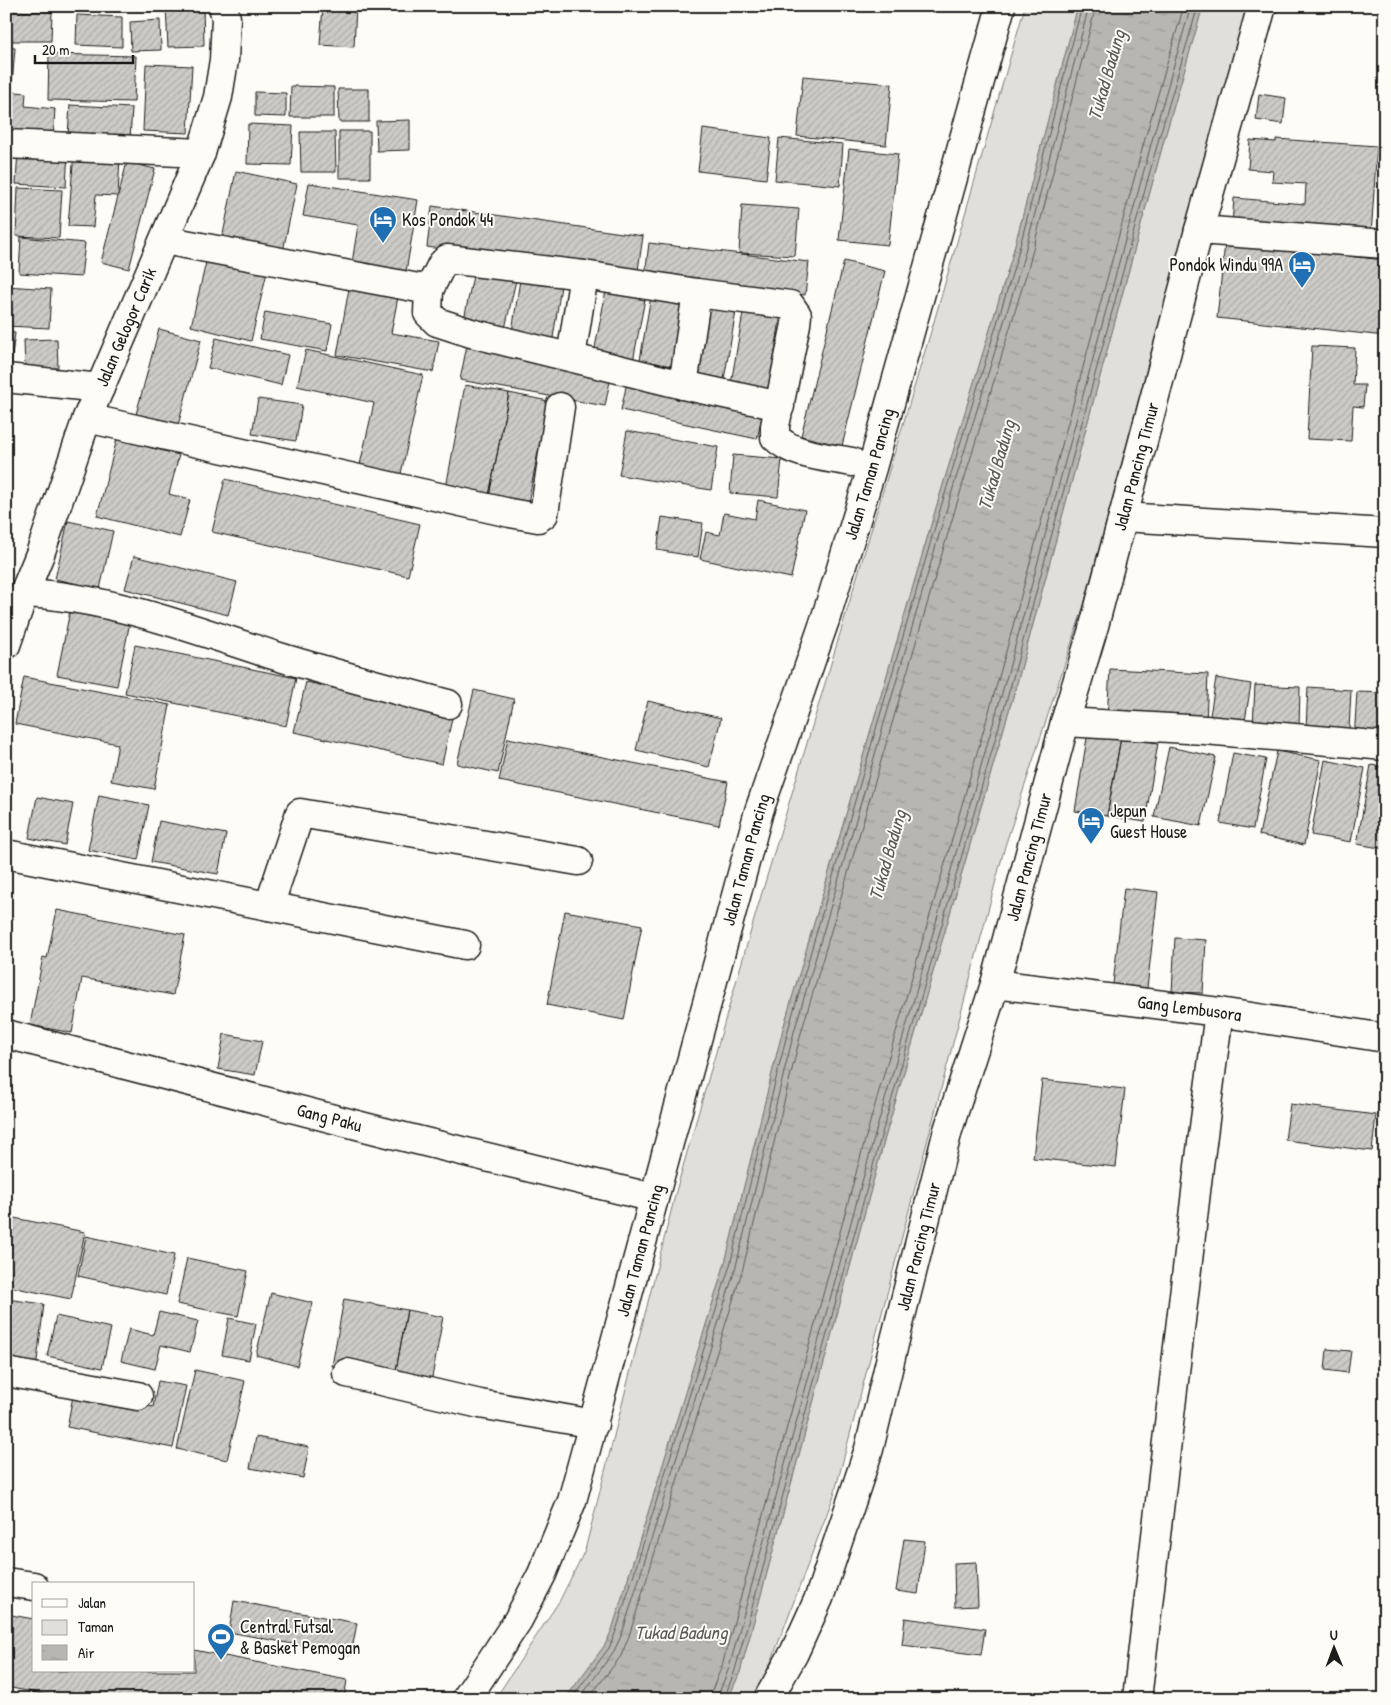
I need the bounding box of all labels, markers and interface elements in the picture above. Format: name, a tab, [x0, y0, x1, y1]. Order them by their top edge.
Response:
water label: Tukad Badung	[1081, 25, 1132, 123]
scale bar	[35, 32, 132, 64]
text: 20 m	[42, 39, 69, 60]
hotel icon: Kos Pondok 44	[368, 205, 398, 244]
place label: Kos Pondok 44	[402, 207, 493, 232]
hotel icon: Pondok Windu 99A	[1287, 250, 1317, 289]
place label: Pondok Windu 99A	[1169, 252, 1283, 277]
street label: Jalan Gelogor Carik	[89, 263, 163, 390]
street label: Jalan Pancing Timur	[1107, 399, 1165, 533]
street label: Jalan Taman Pancing	[838, 405, 900, 543]
water label: Tukad Badung	[971, 415, 1022, 513]
street label: Jalan Taman Pancing	[716, 790, 776, 928]
street label: Jalan Pancing Timur	[999, 790, 1058, 924]
place label: Jepun Guest House	[1110, 798, 1187, 844]
water label: Tukad Badung	[862, 805, 913, 903]
hotel icon: Jepun Guest House	[1076, 806, 1106, 845]
street label: Gang Lembusora	[1136, 989, 1243, 1027]
street label: Gang Paku	[294, 1097, 365, 1138]
street label: Jalan Pancing Timur	[890, 1179, 946, 1313]
street label: Jalan Taman Pancing	[610, 1181, 669, 1319]
legend	[32, 1582, 195, 1672]
text: Jalan	[78, 1592, 106, 1613]
place label: Central Futsal & Basket Pemogan	[240, 1614, 360, 1660]
text: Taman	[78, 1616, 114, 1637]
water label: Tukad Badung	[635, 1619, 729, 1645]
sports icon: Central Futsal & Basket Pemogan	[206, 1622, 236, 1661]
north arrow	[1308, 1622, 1358, 1672]
text: U	[1330, 1625, 1338, 1644]
text: Air	[78, 1642, 95, 1663]

